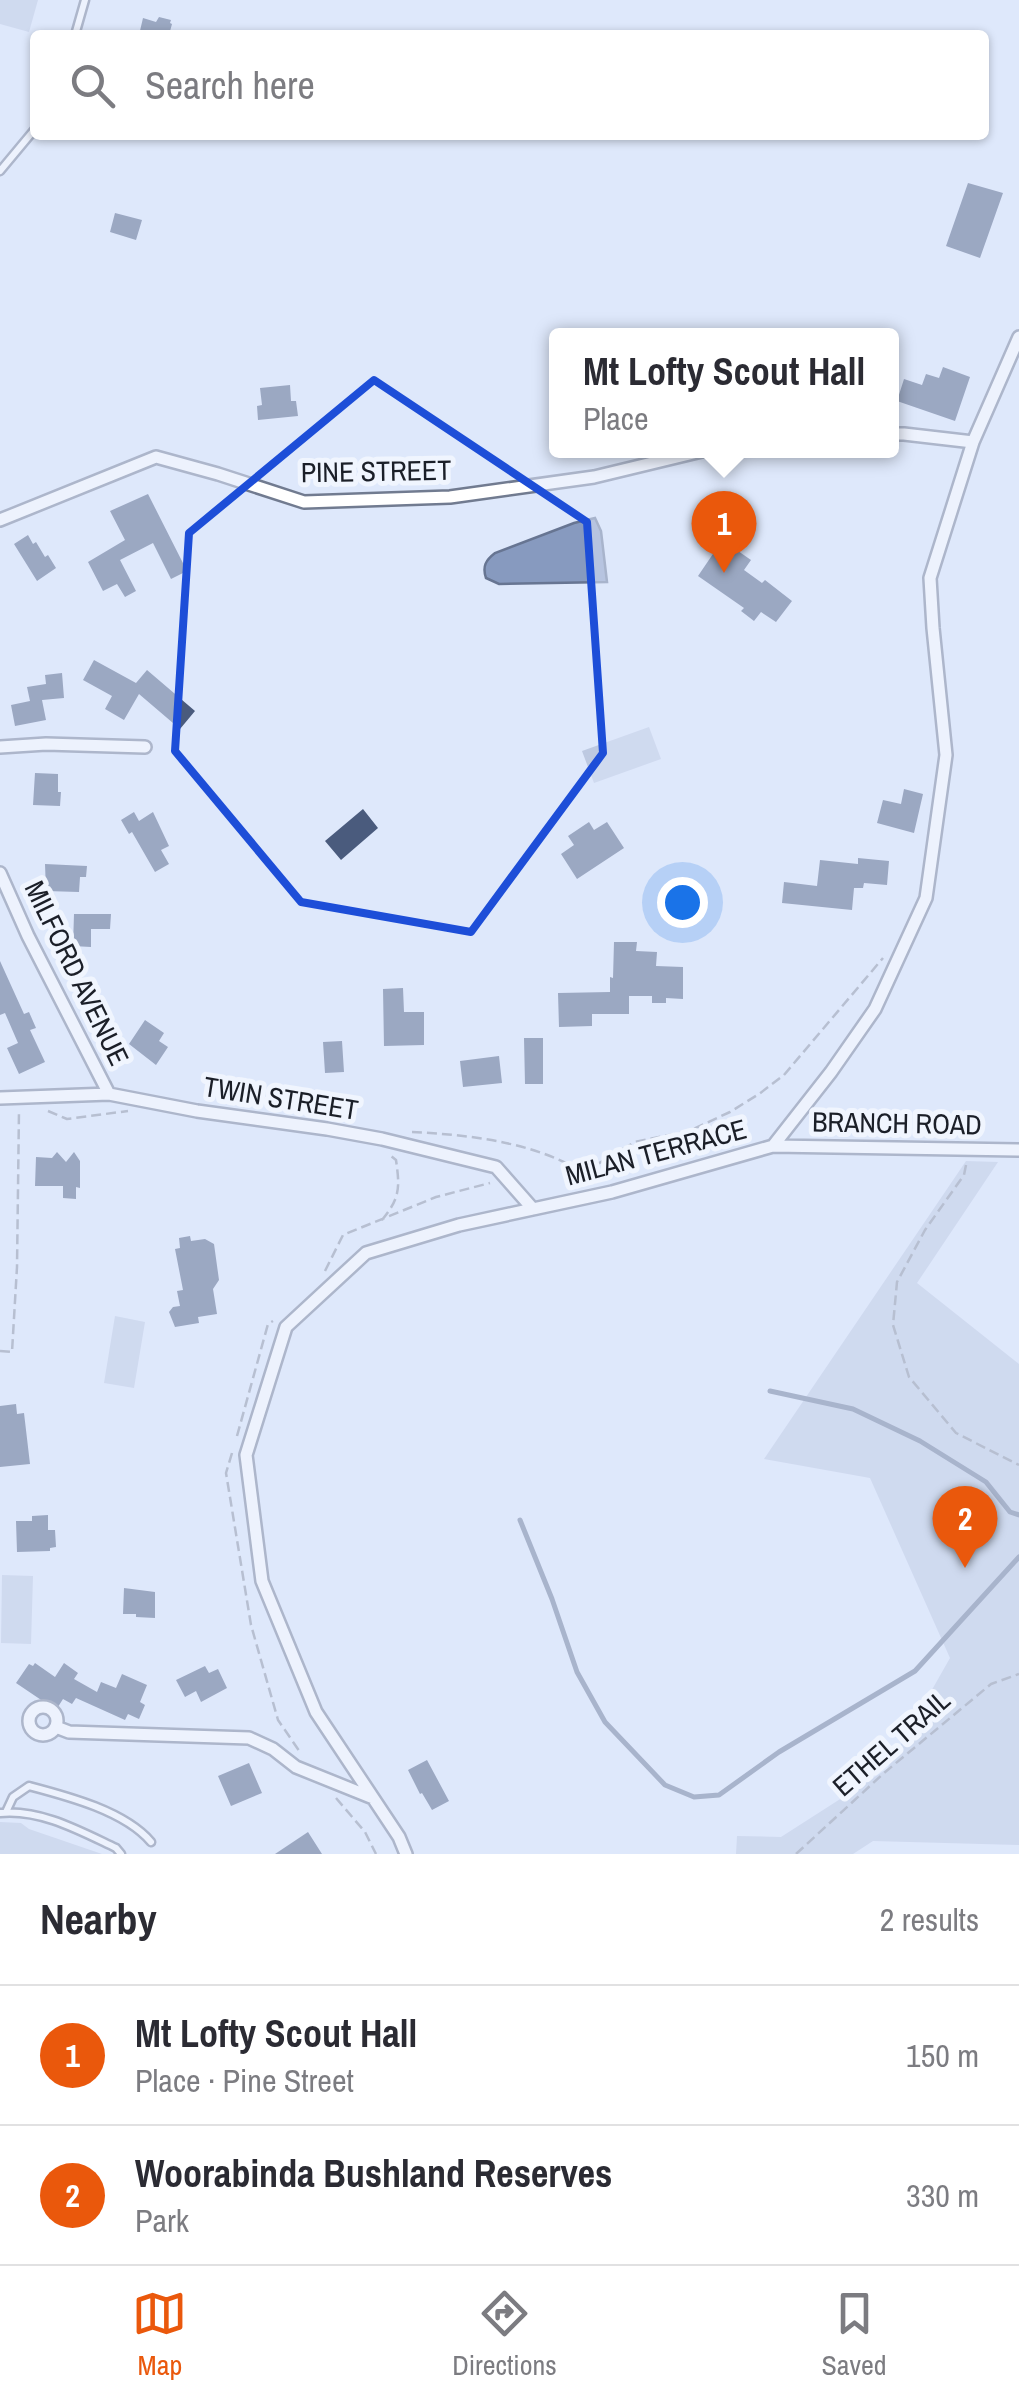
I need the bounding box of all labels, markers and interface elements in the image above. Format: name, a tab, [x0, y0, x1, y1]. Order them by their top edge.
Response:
search box	[30, 30, 989, 140]
icon: search	[65, 58, 120, 113]
text: Search here	[145, 60, 315, 111]
popup	[549, 328, 899, 458]
text: Mt Lofty Scout Hall	[583, 346, 865, 397]
text: Place	[583, 397, 649, 440]
street label: PINE STREET	[300, 451, 452, 491]
pin: 1	[692, 490, 756, 573]
street label: MILFORD AVENUE	[16, 874, 138, 1072]
your location	[657, 877, 708, 928]
street label: TWIN STREET	[201, 1067, 361, 1129]
street label: BRANCH ROAD	[812, 1103, 982, 1143]
street label: MILAN TERRACE	[561, 1110, 751, 1194]
pin: 2	[932, 1486, 998, 1568]
street label: ETHEL TRAIL	[824, 1681, 958, 1805]
text: Nearby	[40, 1891, 157, 1947]
text: 2 results	[880, 1898, 979, 1941]
text: Mt Lofty Scout Hall	[135, 2008, 417, 2059]
text: 1	[65, 2034, 80, 2077]
text: 150 m	[906, 2034, 979, 2077]
text: Place · Pine Street	[135, 2059, 354, 2102]
text: Woorabinda Bushland Reserves	[135, 2148, 612, 2199]
text: 2	[65, 2174, 80, 2217]
text: 330 m	[906, 2174, 979, 2217]
text: Park	[135, 2199, 189, 2242]
tab: Map	[132, 2286, 187, 2384]
tab: Directions	[452, 2286, 557, 2384]
tab: Saved	[822, 2286, 887, 2384]

